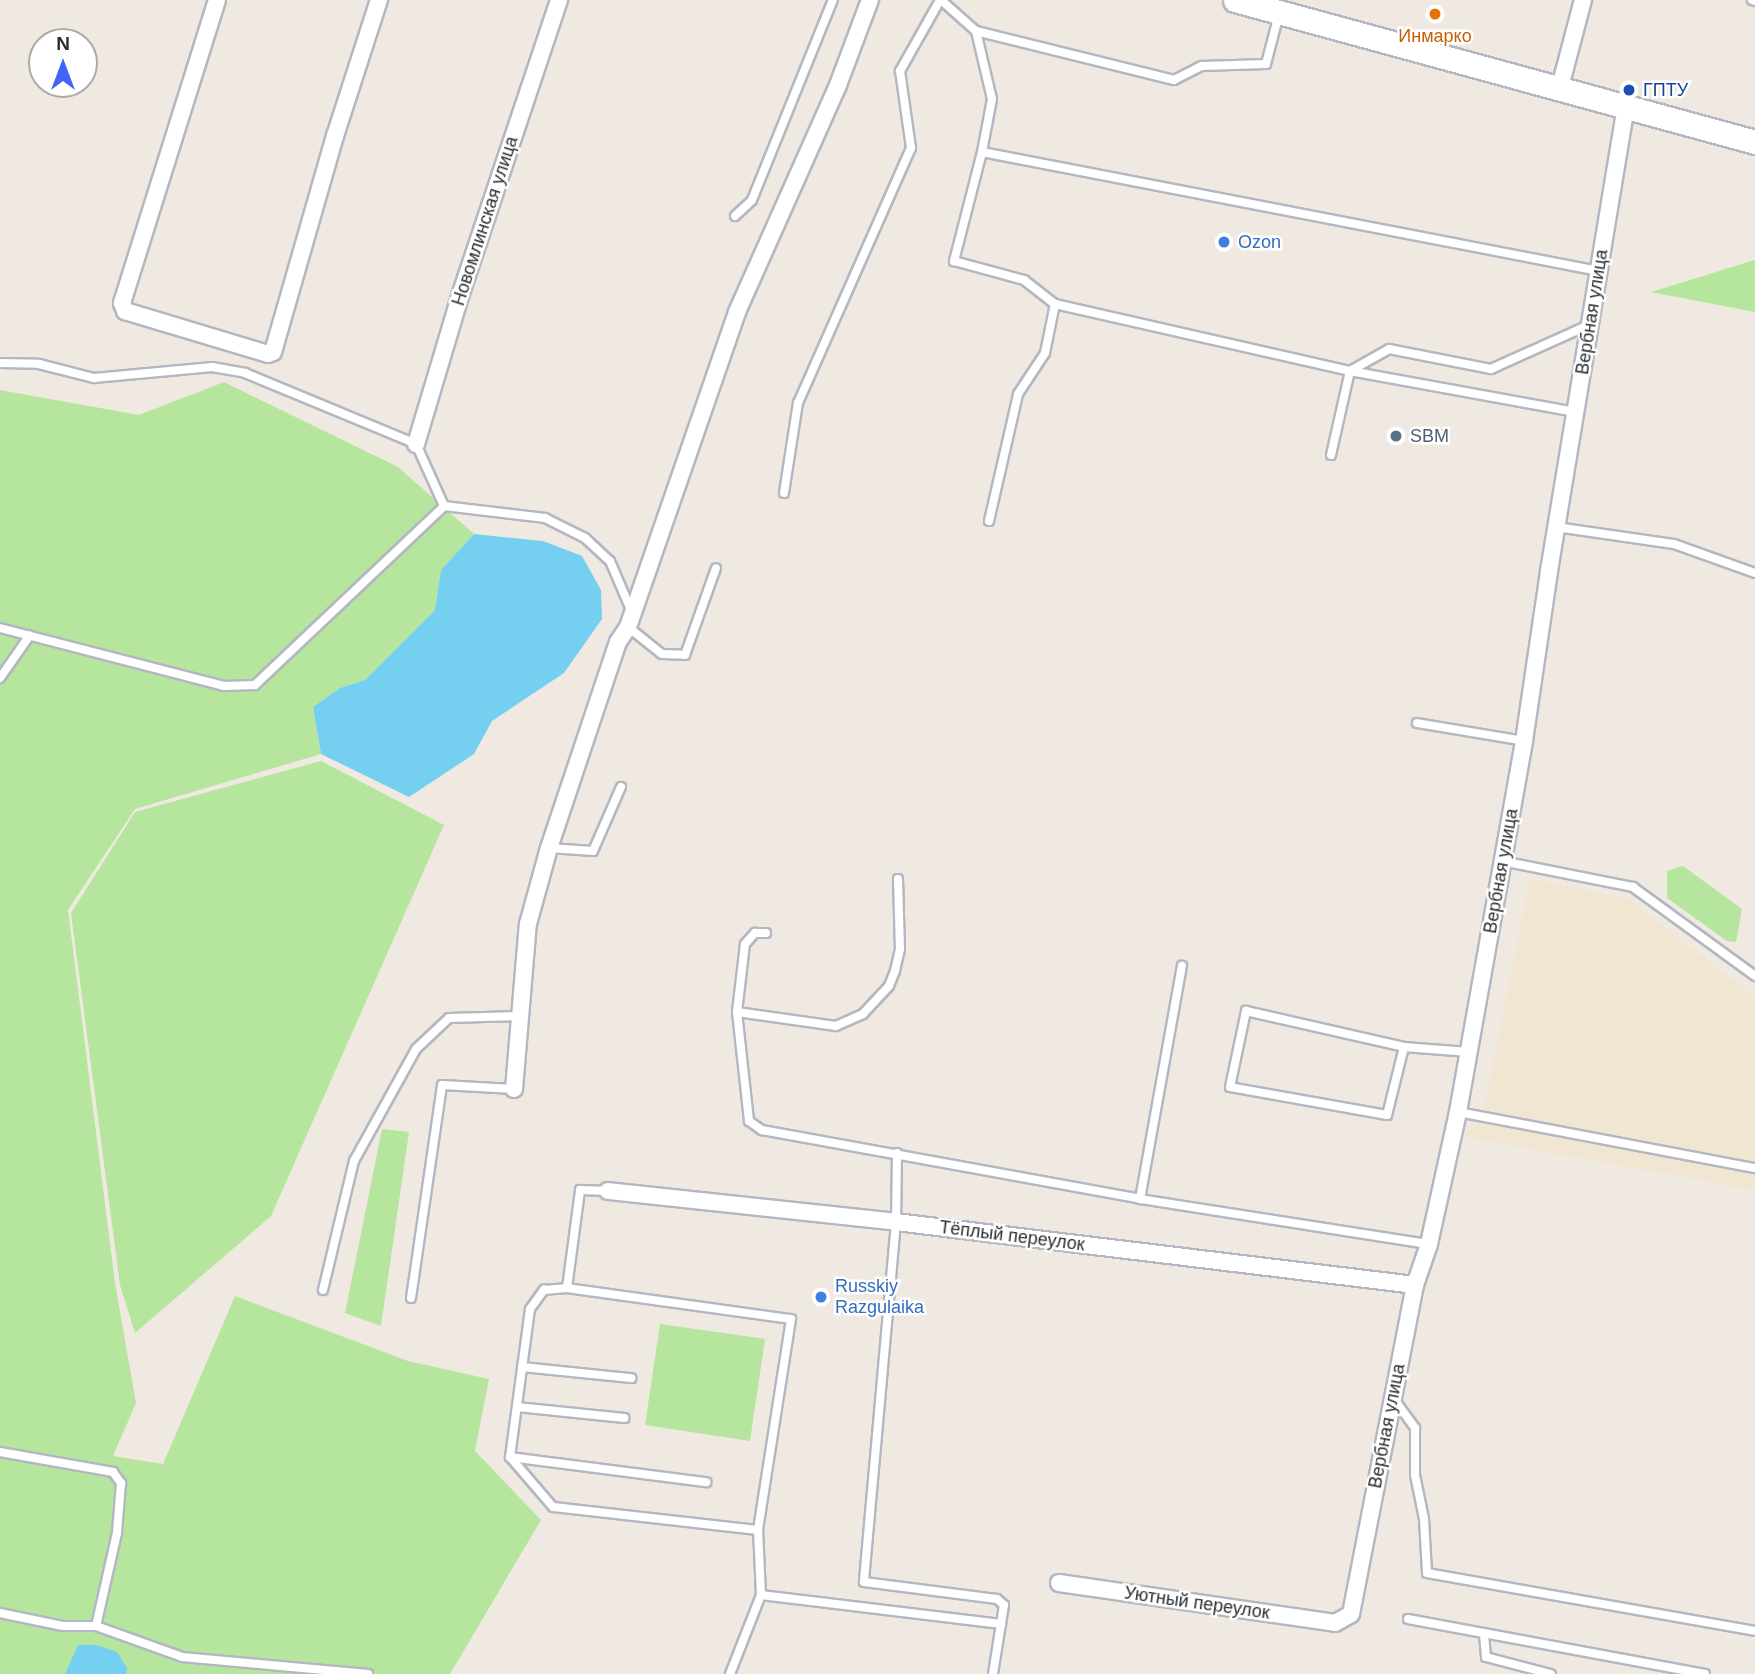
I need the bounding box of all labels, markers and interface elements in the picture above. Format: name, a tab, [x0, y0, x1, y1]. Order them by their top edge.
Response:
marker: Инмарко	[1427, 6, 1443, 22]
place label: Инмарко	[1398, 25, 1472, 47]
north arrow	[28, 28, 98, 98]
text: N	[56, 33, 70, 54]
place label: ГПТУ	[1643, 79, 1688, 101]
marker: ГПТУ	[1621, 82, 1637, 98]
street label: Новомлинская улица	[447, 134, 523, 308]
place label: Ozon	[1238, 231, 1281, 253]
marker: Ozon	[1216, 234, 1232, 250]
street label: Вербная улица	[1571, 248, 1613, 376]
place label: SBM	[1410, 425, 1449, 447]
marker: SBM	[1388, 428, 1404, 444]
street label: Вербная улица	[1479, 807, 1523, 935]
street label: Тёплый переулок	[938, 1216, 1086, 1256]
place label: Russkiy Razgulaika	[835, 1276, 924, 1318]
marker: Russkiy Razgulaika	[813, 1289, 829, 1305]
street label: Вербная улица	[1364, 1362, 1410, 1490]
street label: Уютный переулок	[1123, 1582, 1271, 1624]

